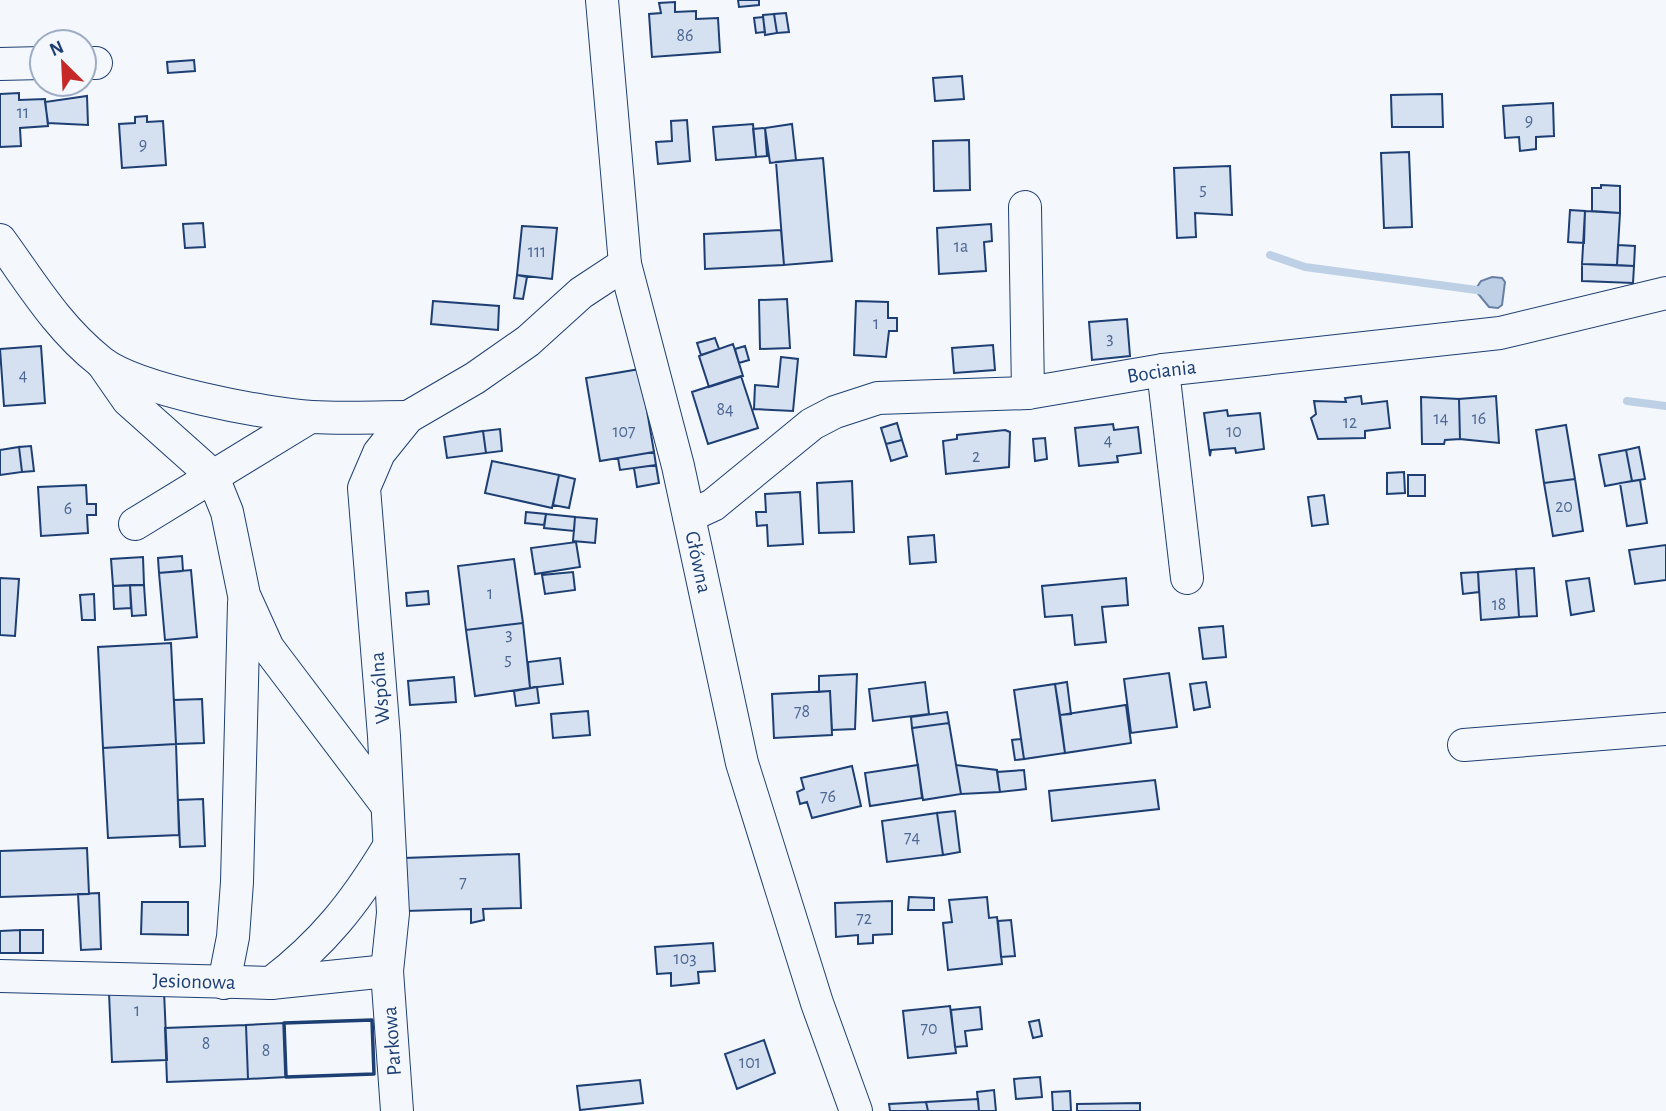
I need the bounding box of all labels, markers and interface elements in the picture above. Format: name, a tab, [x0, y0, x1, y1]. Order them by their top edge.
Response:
house number: 86	[677, 27, 694, 45]
north arrow	[28, 28, 98, 98]
text: N	[47, 37, 67, 60]
house number: 11	[17, 104, 29, 122]
house number: 9	[1525, 112, 1533, 130]
house number: 9	[139, 136, 147, 154]
house number: 5	[1199, 181, 1207, 199]
house number: 1a	[954, 238, 968, 256]
house number: 111	[528, 243, 546, 261]
house number: 1	[873, 315, 879, 333]
house number: 3	[1106, 330, 1114, 348]
street label: Bociania	[1125, 356, 1198, 386]
house number: 4	[19, 367, 28, 385]
house number: 84	[716, 401, 734, 419]
house number: 14	[1434, 410, 1449, 428]
house number: 16	[1472, 410, 1486, 428]
house number: 12	[1343, 414, 1357, 432]
house number: 107	[612, 423, 636, 441]
house number: 10	[1226, 423, 1242, 441]
house number: 4	[1104, 432, 1113, 450]
house number: 2	[972, 448, 980, 466]
house number: 20	[1555, 498, 1573, 516]
house number: 6	[64, 500, 72, 518]
street label: Główna	[682, 529, 716, 595]
house number: 1	[487, 585, 493, 603]
house number: 18	[1492, 596, 1506, 614]
house number: 3	[505, 626, 513, 644]
street label: Wspólna	[366, 651, 394, 725]
house number: 5	[504, 651, 512, 669]
house number: 78	[794, 703, 810, 721]
house number: 76	[820, 788, 836, 806]
house number: 74	[904, 829, 920, 847]
house number: 7	[459, 874, 467, 892]
house number: 72	[856, 910, 872, 928]
house number: 103	[673, 950, 697, 968]
street label: Jesionowa	[152, 969, 236, 993]
house number: 1	[134, 1002, 140, 1020]
street label: Parkowa	[379, 1005, 405, 1076]
house number: 70	[920, 1020, 938, 1038]
house number: 8	[202, 1035, 210, 1053]
house number: 8	[262, 1042, 270, 1060]
house number: 101	[739, 1054, 761, 1072]

